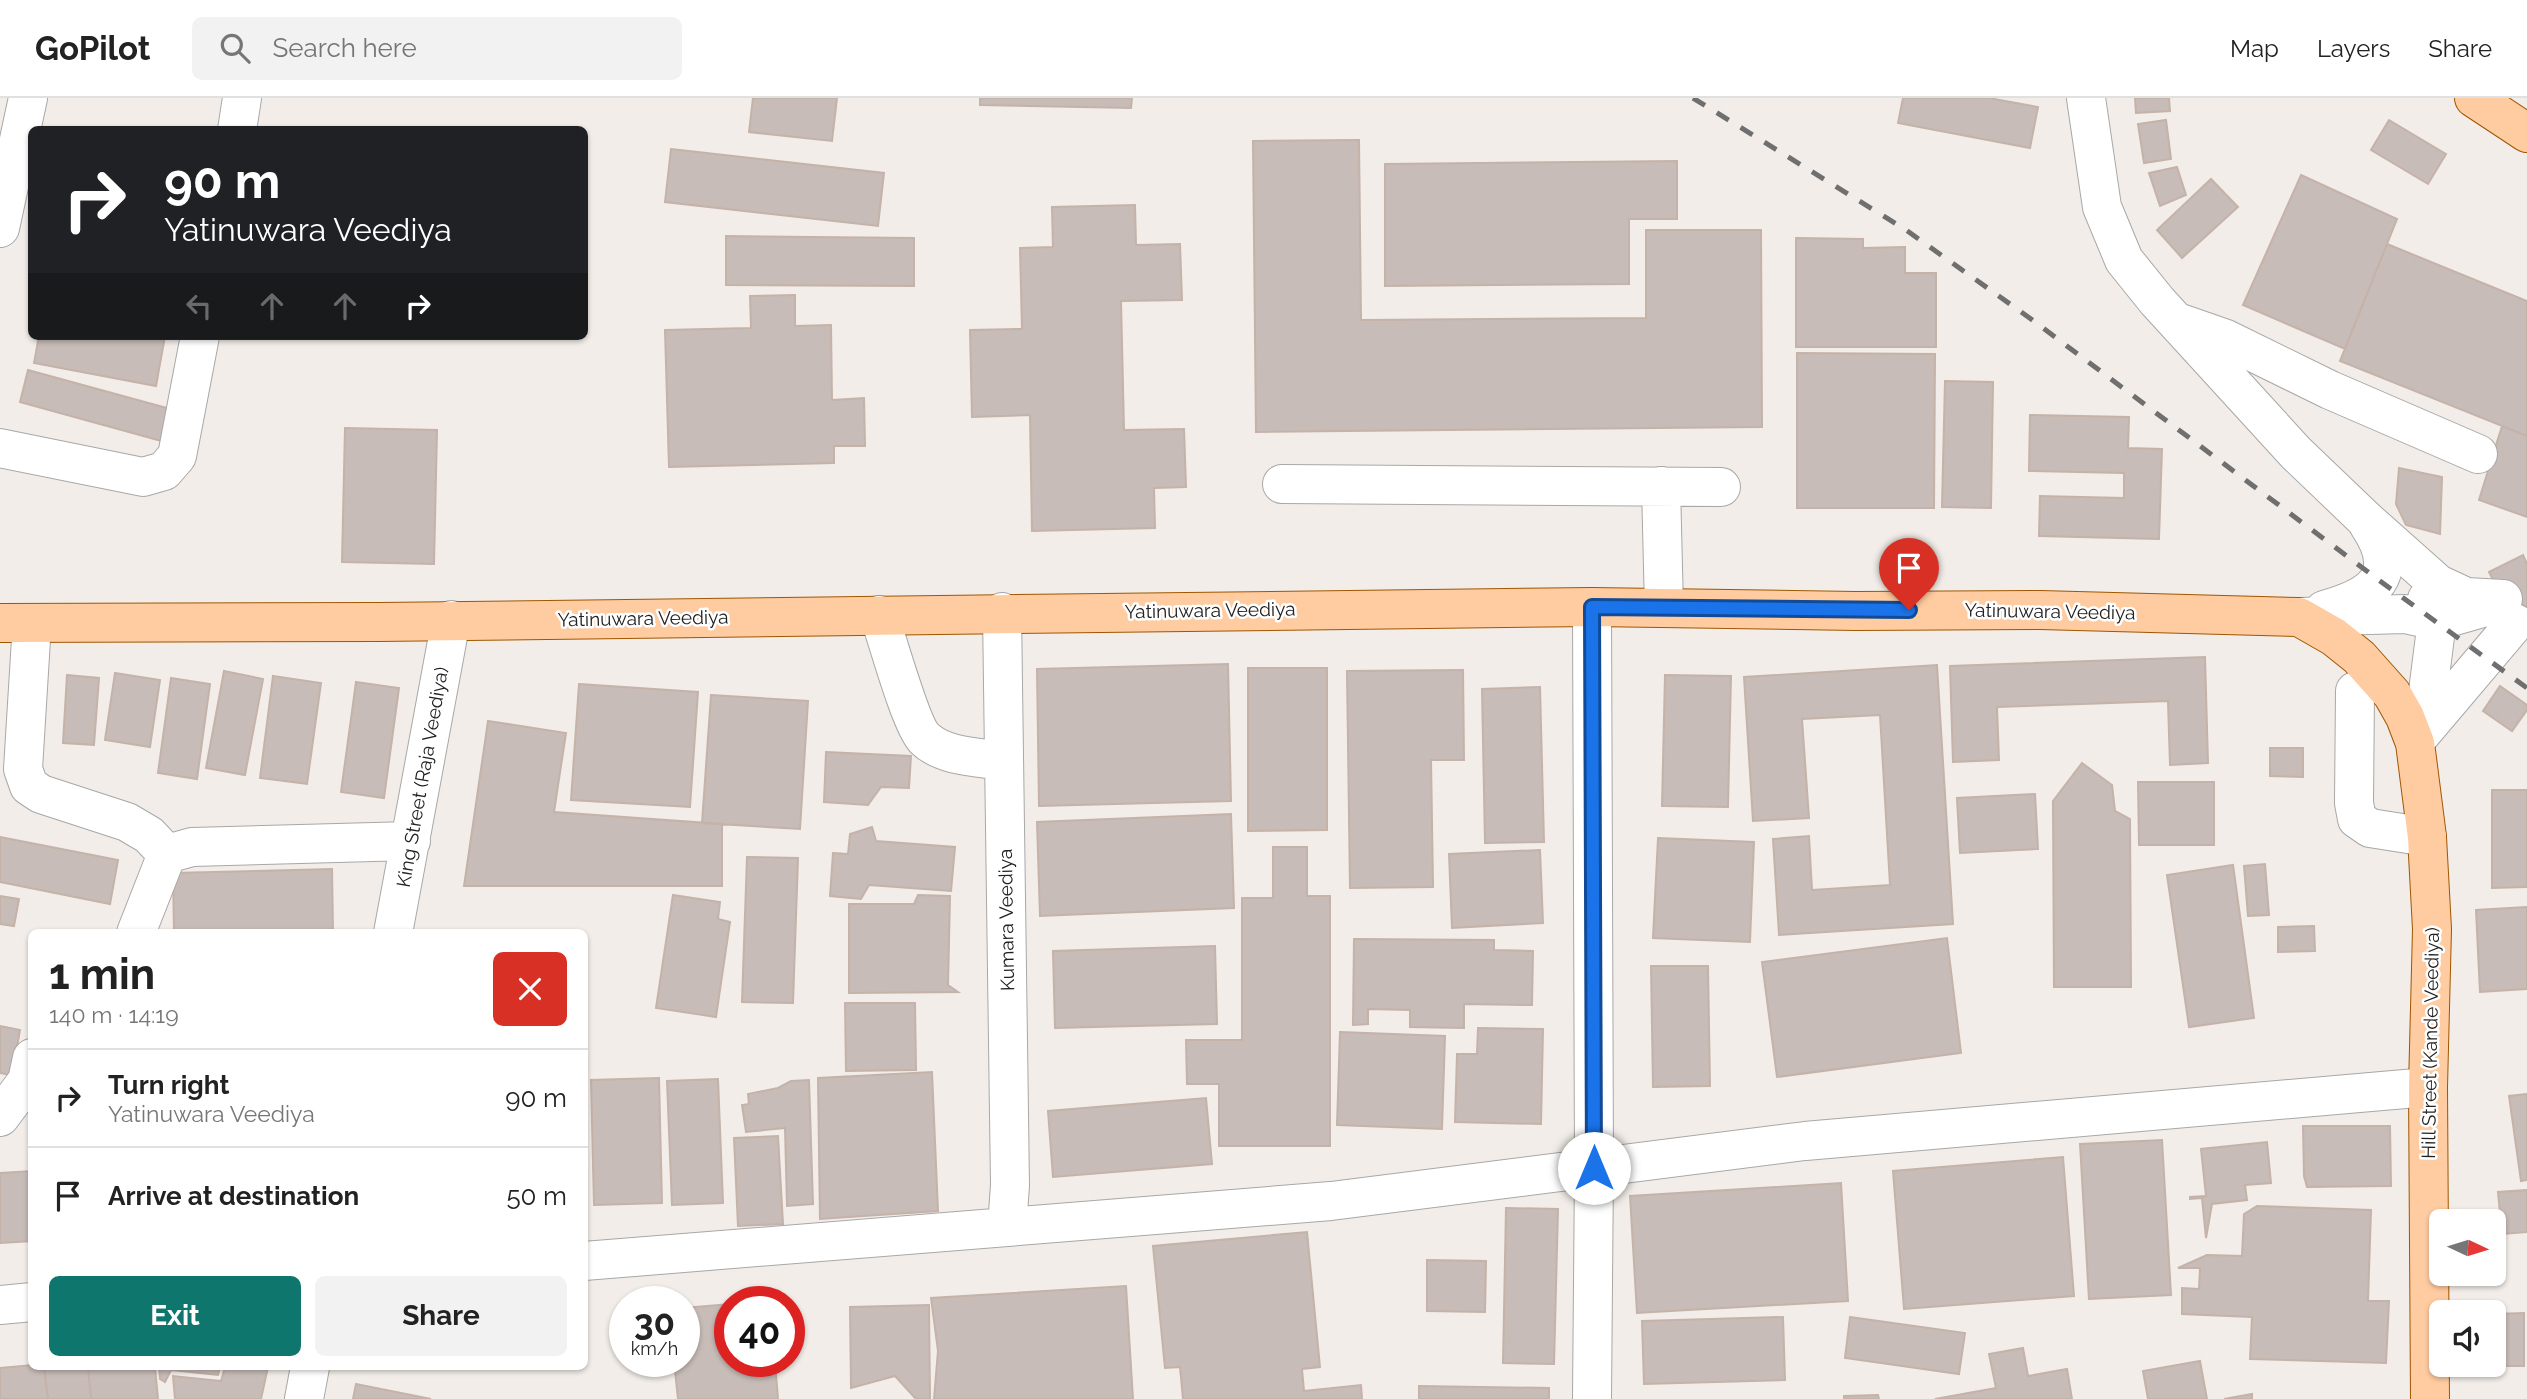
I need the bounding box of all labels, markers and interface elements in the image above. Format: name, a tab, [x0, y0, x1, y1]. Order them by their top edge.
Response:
search box	[192, 17, 682, 80]
text: GoPilot	[35, 29, 150, 68]
icon: search	[216, 29, 254, 67]
text: Search here	[272, 33, 417, 63]
text: Map	[2230, 34, 2279, 63]
text: Layers	[2317, 34, 2390, 63]
text: Share	[2428, 34, 2492, 63]
text: 90 m	[164, 152, 280, 209]
icon: right	[49, 154, 140, 245]
text: Yatinuwara Veediya	[164, 211, 452, 248]
icon: left	[180, 287, 218, 325]
icon: ahead	[253, 287, 291, 325]
icon: ahead	[326, 287, 364, 325]
icon: right	[399, 287, 437, 325]
pin	[1879, 538, 1939, 610]
icon: arrive	[1890, 549, 1928, 587]
street label: Yatinuwara Veediya	[1124, 598, 1296, 622]
street label: Yatinuwara Veediya	[1964, 599, 2136, 623]
street label: Yatinuwara Veediya	[557, 606, 729, 630]
street label: King Street (Raja Veediya)	[392, 665, 452, 889]
street label: Kumara Veediya	[994, 849, 1018, 991]
street label: Hill Street (Kande Veediya)	[2417, 927, 2443, 1159]
text: 1 min	[49, 950, 155, 999]
button: close	[493, 952, 567, 1026]
text: 140 m · 14:19	[49, 1001, 179, 1028]
text: Turn right	[108, 1070, 229, 1100]
icon: right	[49, 1079, 87, 1117]
text: 90 m	[505, 1083, 567, 1113]
text: Yatinuwara Veediya	[108, 1100, 315, 1127]
position arrow	[1557, 1131, 1631, 1205]
icon: arrive	[49, 1177, 87, 1215]
text: Arrive at destination	[108, 1181, 359, 1211]
text: 50 m	[506, 1181, 567, 1211]
north arrow	[2429, 1209, 2506, 1286]
map controls	[2429, 1209, 2506, 1377]
button: Exit	[49, 1276, 301, 1356]
button: Share	[315, 1276, 567, 1356]
speed limit sign: 40	[714, 1286, 805, 1377]
button: sound	[2429, 1300, 2506, 1377]
text: 30	[634, 1302, 675, 1343]
text: km/h	[631, 1338, 678, 1359]

